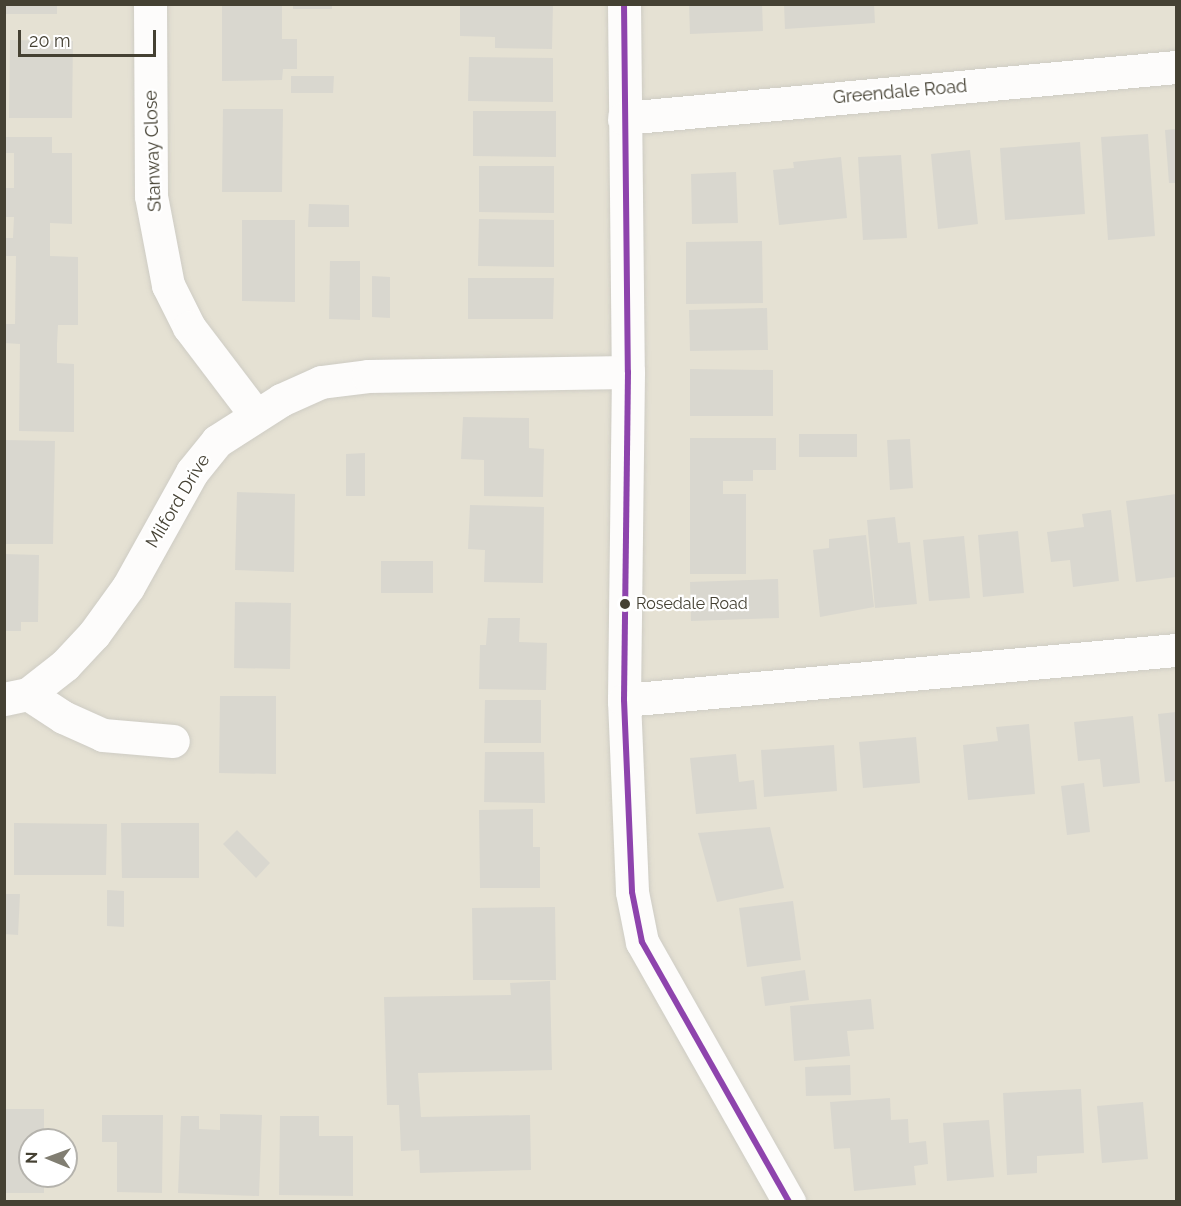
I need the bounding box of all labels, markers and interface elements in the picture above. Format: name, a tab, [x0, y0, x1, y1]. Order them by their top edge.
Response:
scale bar	[21, 18, 159, 56]
text: 20 m	[29, 30, 71, 51]
street label: Greendale Road	[832, 75, 968, 109]
street label: Stanway Close	[140, 89, 166, 213]
street label: Milford Drive	[142, 450, 214, 552]
place label: Rosedale Road	[636, 594, 748, 614]
marker: Rosedale Road	[619, 598, 631, 610]
north arrow	[18, 1128, 78, 1188]
text: N	[22, 1151, 41, 1164]

